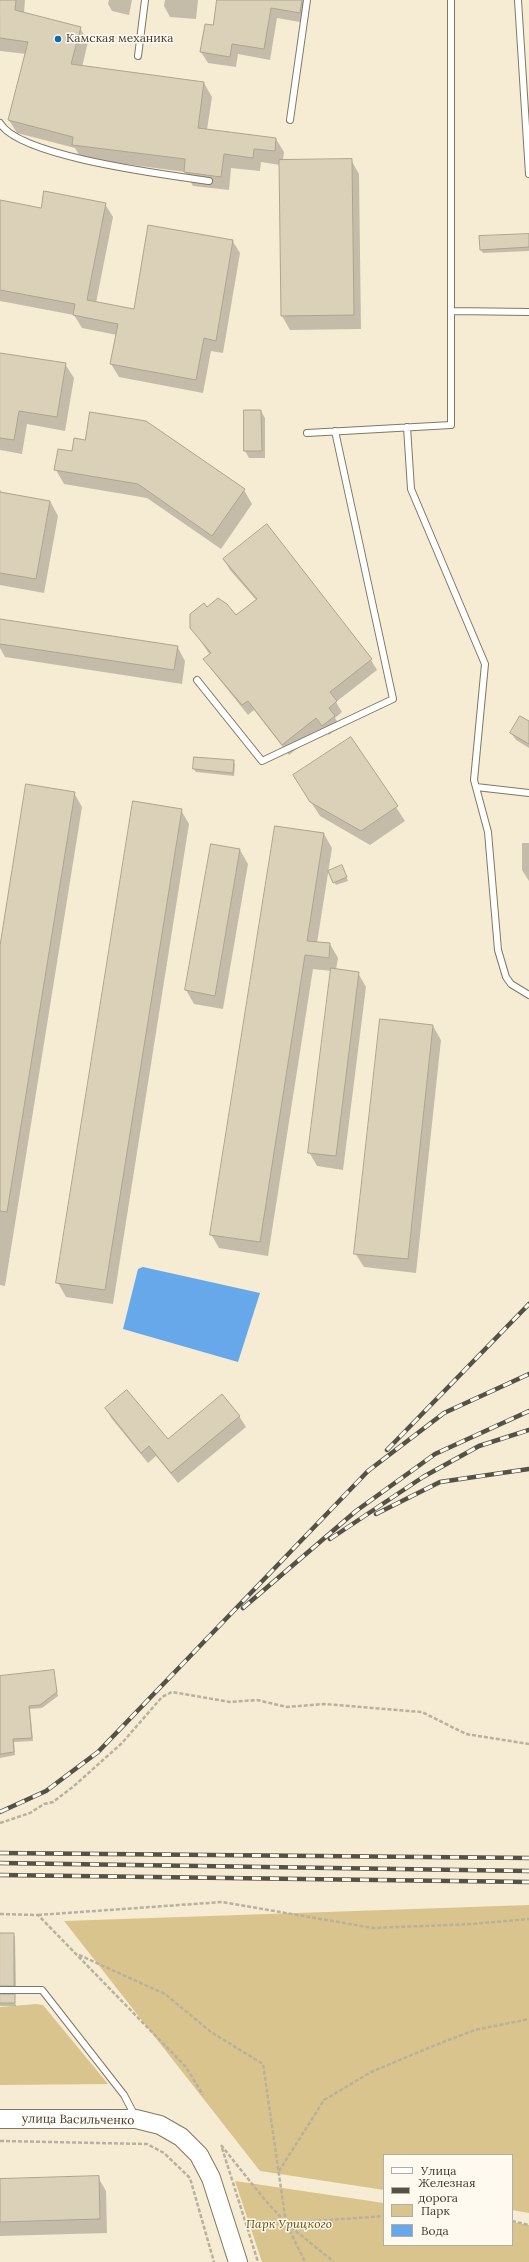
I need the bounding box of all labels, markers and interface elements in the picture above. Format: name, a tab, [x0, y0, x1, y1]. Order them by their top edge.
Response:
place label: Камская механика	[66, 32, 173, 46]
marker: Камская механика	[53, 34, 63, 44]
street label: улица Васильченко	[22, 2112, 134, 2128]
legend	[383, 2154, 513, 2246]
text: Улица	[421, 2163, 457, 2178]
text: Железная дорога	[418, 2175, 476, 2205]
text: Парк	[421, 2203, 450, 2218]
park label: Парк Урицкого	[246, 2218, 332, 2232]
text: Вода	[421, 2223, 449, 2238]

